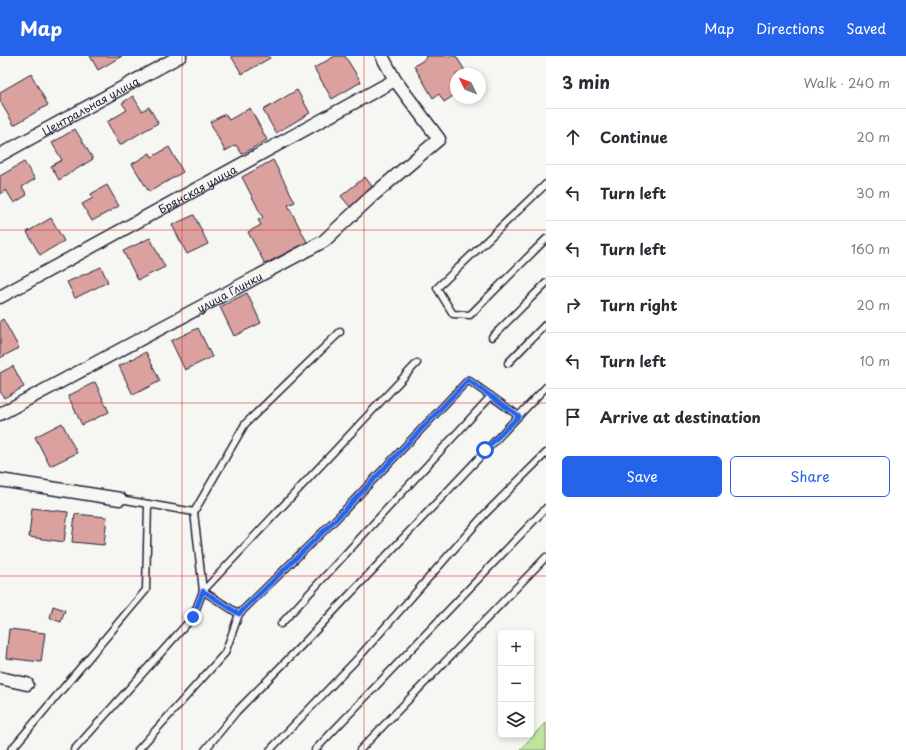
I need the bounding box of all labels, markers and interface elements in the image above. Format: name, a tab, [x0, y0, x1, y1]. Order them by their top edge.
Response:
text: Map	[20, 14, 62, 42]
text: Map	[704, 18, 734, 39]
text: Directions	[756, 18, 824, 39]
text: Saved	[846, 18, 886, 39]
north arrow	[450, 68, 486, 104]
text: 3 min	[562, 69, 610, 95]
street label: Центральная улица	[39, 72, 142, 139]
text: Walk · 240 m	[804, 73, 890, 92]
text: Continue	[600, 125, 668, 148]
icon: ahead	[562, 126, 584, 148]
text: 20 m	[856, 127, 890, 146]
street label: Брянская улица	[155, 160, 240, 217]
text: Turn left	[600, 181, 666, 204]
icon: left	[562, 182, 584, 204]
text: 30 m	[856, 183, 890, 202]
text: Turn left	[600, 237, 666, 260]
icon: left	[562, 238, 584, 260]
text: 160 m	[851, 239, 890, 258]
street label: улица Глинки	[193, 267, 265, 316]
text: Turn right	[600, 293, 677, 316]
icon: right	[562, 294, 584, 316]
text: 20 m	[856, 295, 890, 314]
text: Turn left	[600, 349, 666, 372]
icon: left	[562, 350, 584, 372]
text: 10 m	[860, 351, 890, 370]
text: Arrive at destination	[600, 405, 761, 428]
icon: arrive	[562, 406, 584, 428]
route start	[476, 441, 494, 459]
button: Save	[562, 456, 722, 497]
button: Share	[730, 456, 890, 497]
route end	[184, 608, 202, 626]
map controls	[498, 630, 534, 738]
button: +	[498, 630, 534, 666]
button: −	[498, 666, 534, 702]
button: layers	[498, 702, 534, 738]

